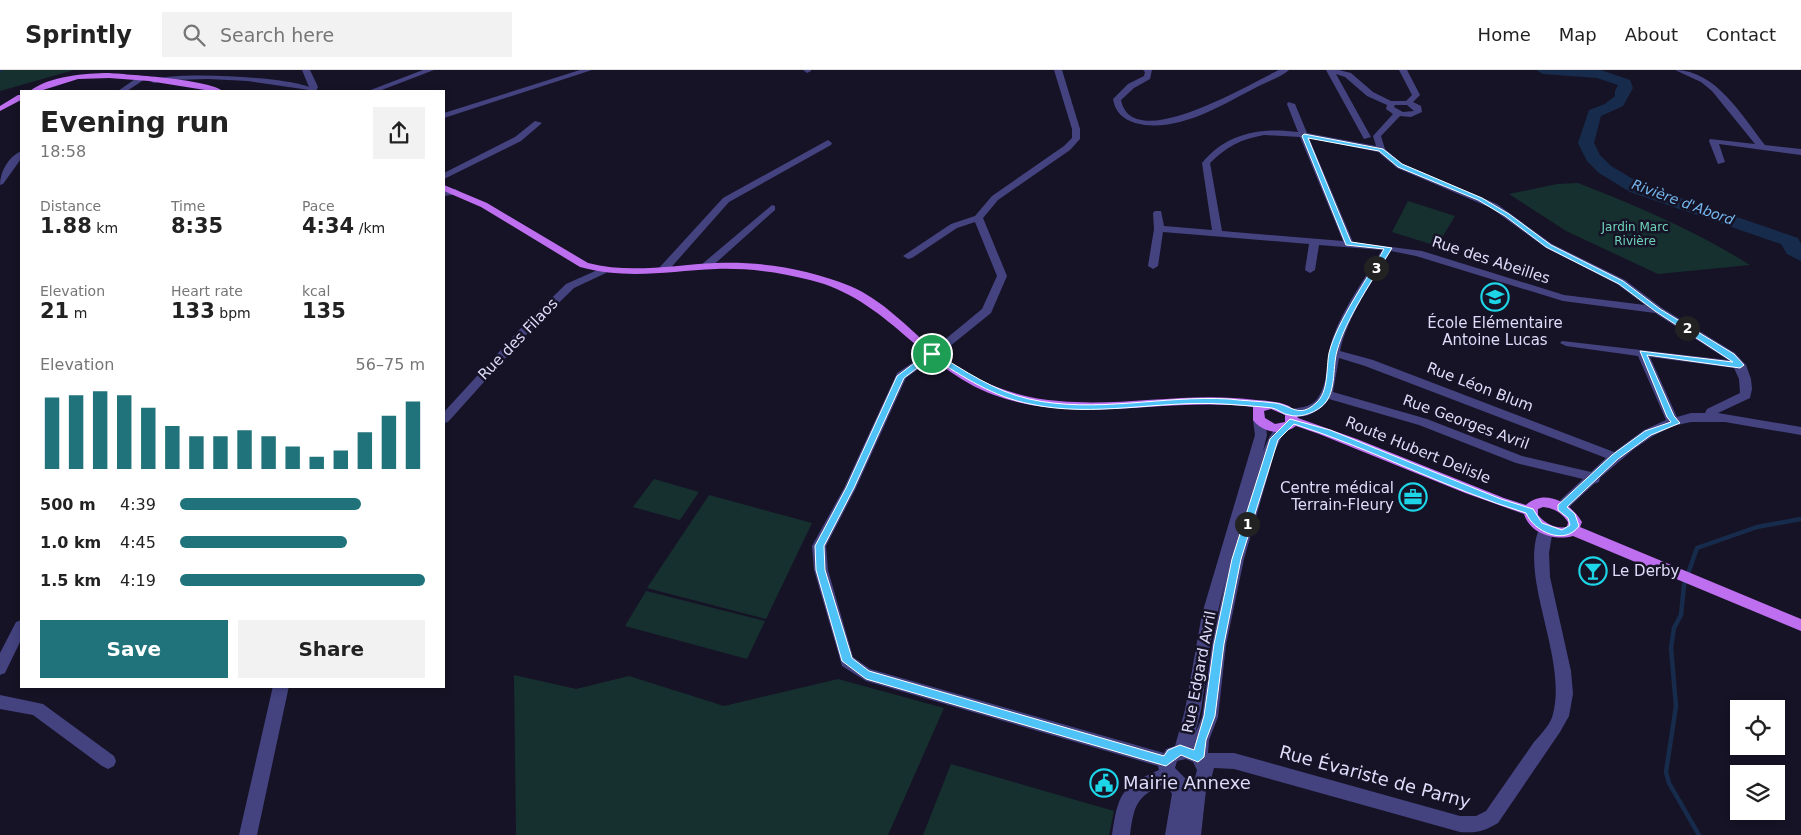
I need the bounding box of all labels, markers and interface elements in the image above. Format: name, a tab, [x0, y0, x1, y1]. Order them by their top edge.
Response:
search box	[162, 12, 512, 57]
text: Sprintly	[25, 21, 132, 49]
icon: search	[180, 21, 208, 49]
text: Search here	[220, 24, 334, 46]
text: Home	[1478, 24, 1531, 45]
text: Map	[1559, 24, 1597, 45]
text: About	[1625, 24, 1678, 45]
text: Contact	[1706, 24, 1776, 45]
text: Evening run	[40, 106, 229, 139]
button: share	[373, 107, 425, 159]
text: 18:58	[40, 142, 86, 161]
water label: Rivière d'Abord	[1630, 176, 1736, 228]
text: Distance	[40, 198, 101, 214]
text: Time	[171, 198, 205, 214]
text: Pace	[302, 198, 335, 214]
text: 1.88	[40, 214, 92, 238]
text: 8:35	[171, 214, 223, 238]
text: 4:34	[302, 214, 354, 238]
text: km	[92, 220, 118, 236]
text: /km	[354, 220, 385, 236]
park label: Jardin Marc Rivière	[1601, 220, 1668, 248]
street label: Rue des Abeilles	[1430, 232, 1553, 288]
pin: 3	[1364, 256, 1388, 280]
text: 3	[1372, 260, 1381, 276]
school or university icon: École Elémentaire Antoine Lucas	[1480, 282, 1510, 312]
text: Elevation	[40, 283, 105, 299]
text: Heart rate	[171, 283, 243, 299]
text: kcal	[302, 283, 330, 299]
street label: Rue des Filaos	[474, 294, 562, 384]
text: 21	[40, 299, 69, 323]
text: 133	[171, 299, 215, 323]
text: 135	[302, 299, 346, 323]
text: m	[69, 305, 87, 321]
text: bpm	[215, 305, 251, 321]
place label: École Elémentaire Antoine Lucas	[1427, 313, 1563, 349]
pin: 2	[1674, 316, 1700, 340]
text: 2	[1683, 320, 1692, 336]
pin	[911, 333, 953, 375]
icon: arrive	[918, 340, 946, 368]
text: Elevation	[40, 355, 114, 374]
text: 56–75 m	[356, 355, 425, 374]
street label: Rue Léon Blum	[1424, 358, 1536, 416]
street label: Rue Georges Avril	[1400, 391, 1532, 453]
street label: Route Hubert Delisle	[1343, 413, 1493, 487]
place label: Centre médical Terrain-Fleury	[1280, 479, 1394, 514]
office icon: Centre médical Terrain-Fleury	[1398, 482, 1428, 512]
text: 500 m	[40, 495, 96, 514]
text: 4:39	[120, 495, 156, 514]
pin: 1	[1234, 512, 1260, 536]
text: 1	[1243, 516, 1252, 532]
text: 1.0 km	[40, 533, 101, 552]
text: 4:45	[120, 533, 156, 552]
bar icon: Le Derby	[1578, 556, 1608, 586]
place label: Le Derby	[1612, 562, 1680, 580]
text: 1.5 km	[40, 571, 101, 590]
text: 4:19	[120, 571, 156, 590]
street label: Rue Edgard Avril	[1178, 609, 1220, 735]
button: Save	[40, 620, 228, 678]
button: Share	[238, 620, 425, 678]
map controls	[1730, 700, 1785, 820]
button: locate	[1730, 700, 1785, 755]
street label: Rue Évariste de Parny	[1277, 741, 1473, 812]
button: layers	[1730, 765, 1785, 820]
public building icon: Mairie Annexe	[1089, 768, 1119, 798]
place label: Mairie Annexe	[1123, 772, 1251, 793]

